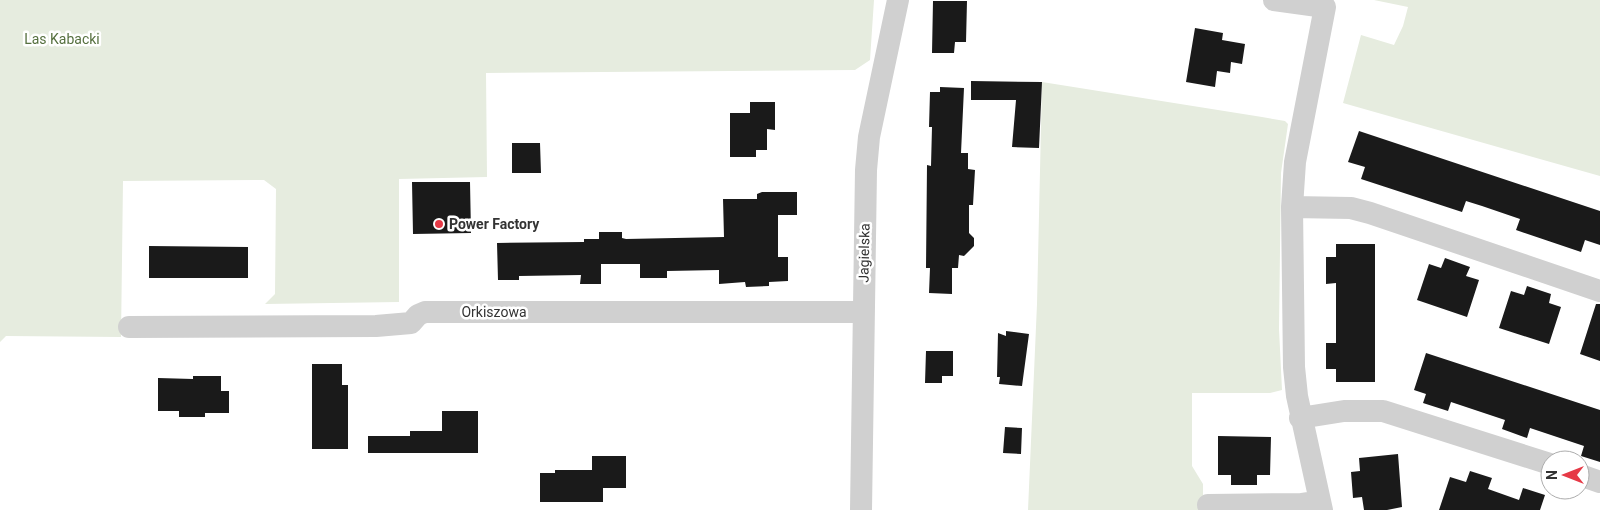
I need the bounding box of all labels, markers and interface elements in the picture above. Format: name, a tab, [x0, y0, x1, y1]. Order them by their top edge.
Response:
park label: Las Kabacki	[24, 31, 100, 47]
place label: Power Factory	[449, 216, 540, 232]
marker: Power Factory	[433, 218, 445, 230]
street label: Jagielska	[855, 223, 873, 283]
street label: Orkiszowa	[461, 304, 527, 320]
north arrow	[1540, 450, 1590, 500]
text: N	[1544, 470, 1560, 480]

